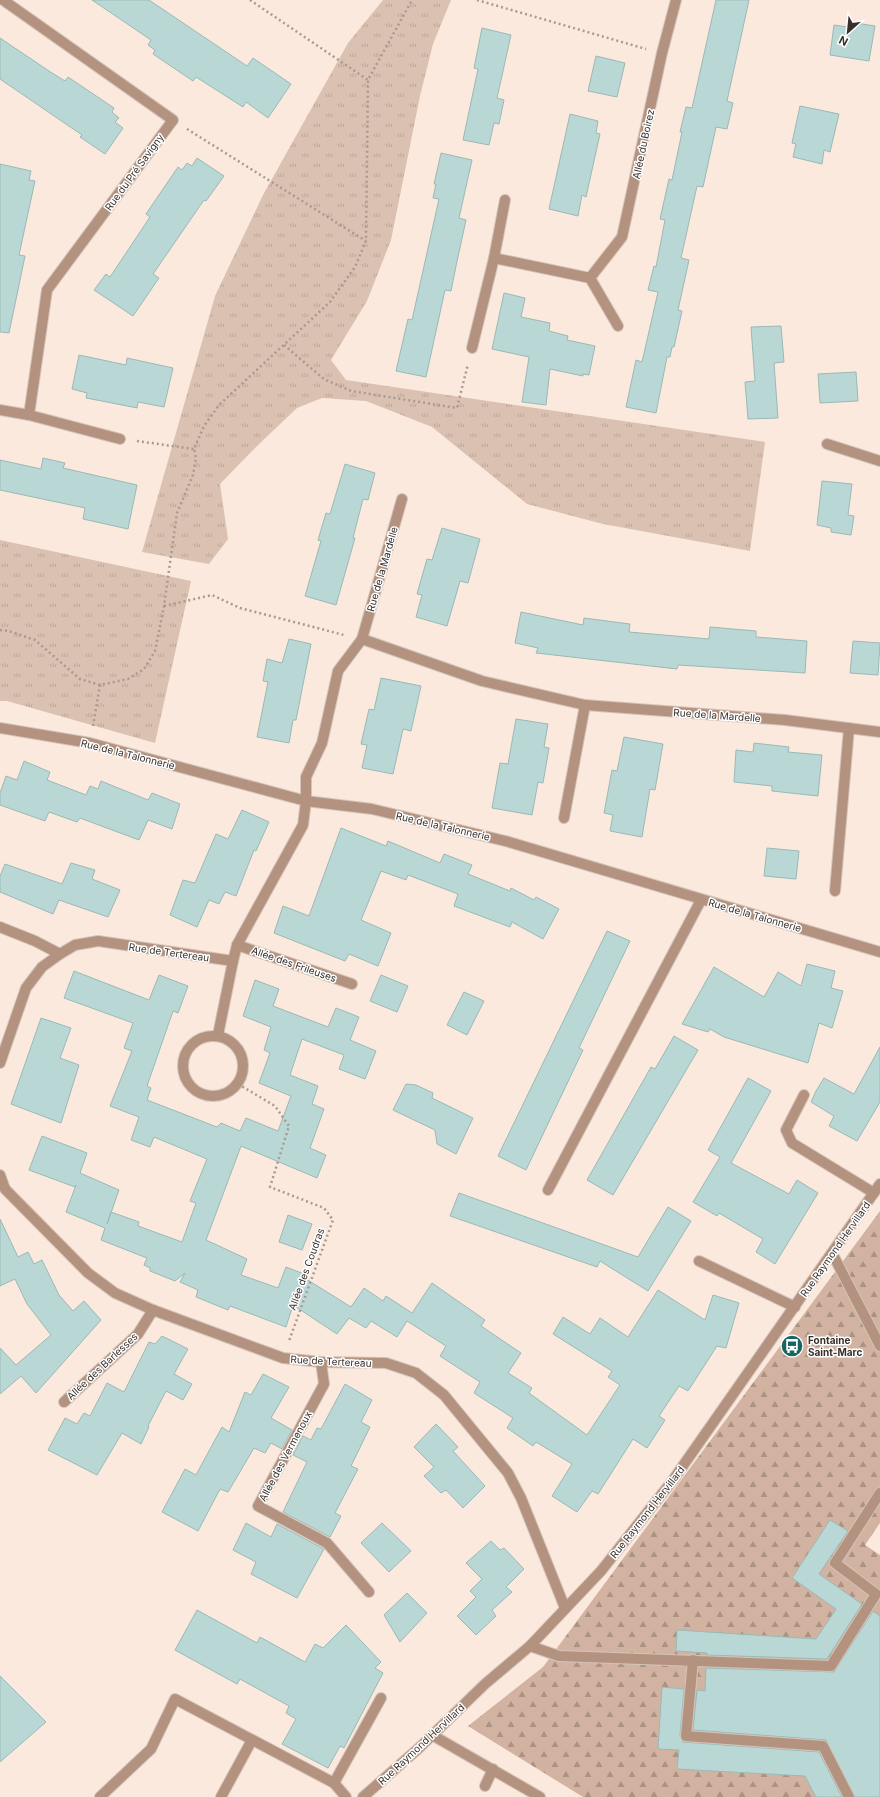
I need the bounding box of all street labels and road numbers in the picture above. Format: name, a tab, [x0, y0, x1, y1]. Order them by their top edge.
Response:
street label: Allée du Boirez	[630, 108, 656, 180]
street label: Rue du Pré Savigny	[102, 131, 166, 213]
street label: Rue de la Mardelle	[364, 525, 400, 613]
street label: Rue de la Mardelle	[673, 706, 761, 724]
street label: Rue de la Talonnerie	[80, 737, 176, 771]
street label: Rue de la Talonnerie	[395, 809, 491, 843]
street label: Rue de la Talonnerie	[707, 896, 803, 934]
street label: Rue de Tertereau	[128, 940, 210, 964]
street label: Allée des Frileuses	[250, 944, 338, 984]
street label: Rue Raymond Hervillard	[798, 1199, 872, 1299]
street label: Allée des Coudras	[286, 1226, 326, 1312]
street label: Allée des Barlesses	[64, 1330, 140, 1402]
street label: Rue de Tertereau	[290, 1353, 372, 1369]
street label: Allée des Vermenoux	[256, 1408, 314, 1503]
street label: Rue Raymond Hervillard	[607, 1464, 687, 1560]
street label: Rue Raymond Hervillard	[375, 1701, 467, 1787]

